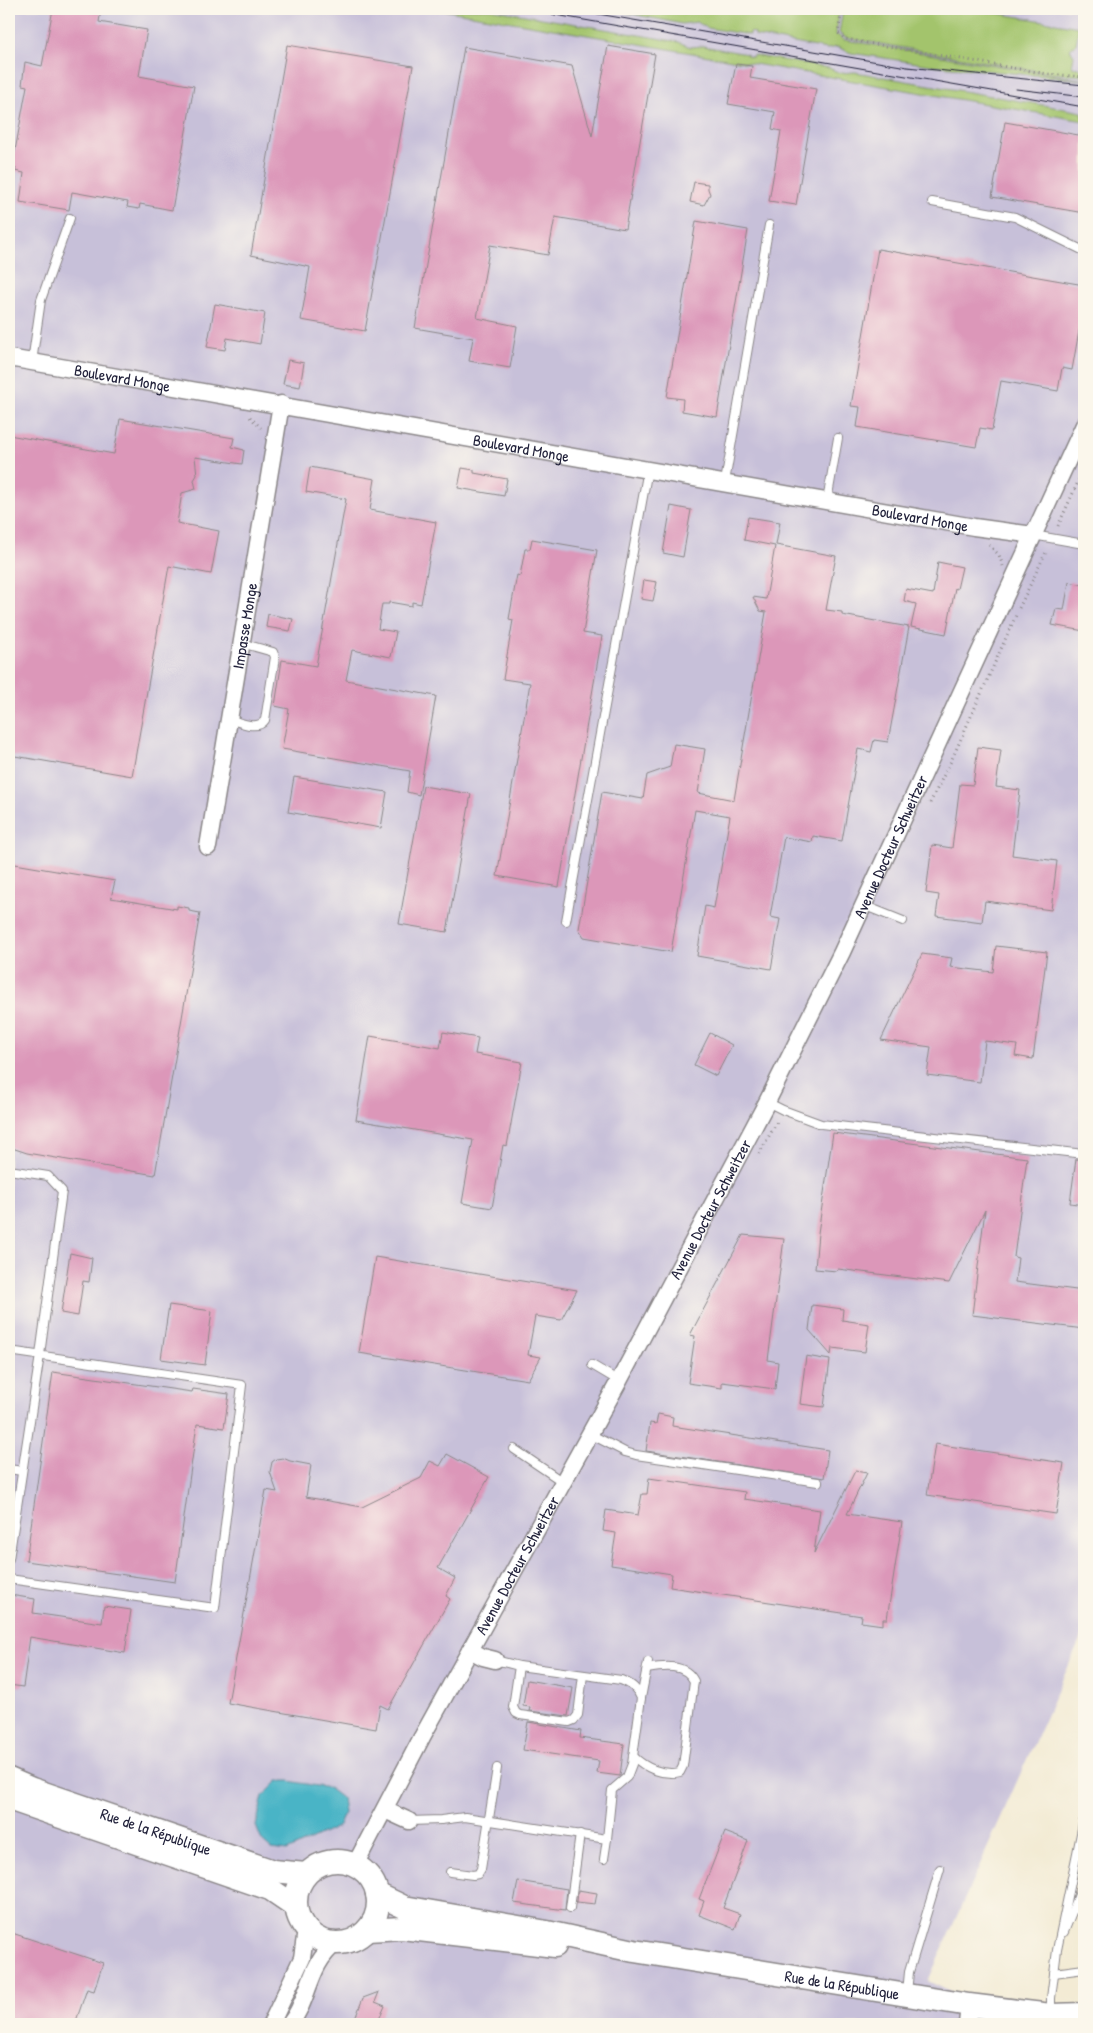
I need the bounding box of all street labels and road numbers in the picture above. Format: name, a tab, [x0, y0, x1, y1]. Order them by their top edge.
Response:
street label: Boulevard Monge	[73, 359, 173, 397]
street label: Boulevard Monge	[471, 428, 572, 467]
street label: Boulevard Monge	[870, 498, 970, 537]
street label: Impasse Monge	[227, 581, 262, 671]
street label: Avenue Docteur Schweitzer	[848, 771, 933, 922]
street label: Avenue Docteur Schweitzer	[664, 1135, 756, 1283]
street label: Avenue Docteur Schweitzer	[470, 1492, 564, 1638]
street label: Rue de la République	[98, 1802, 215, 1860]
street label: Rue de la République	[783, 1964, 902, 2005]

